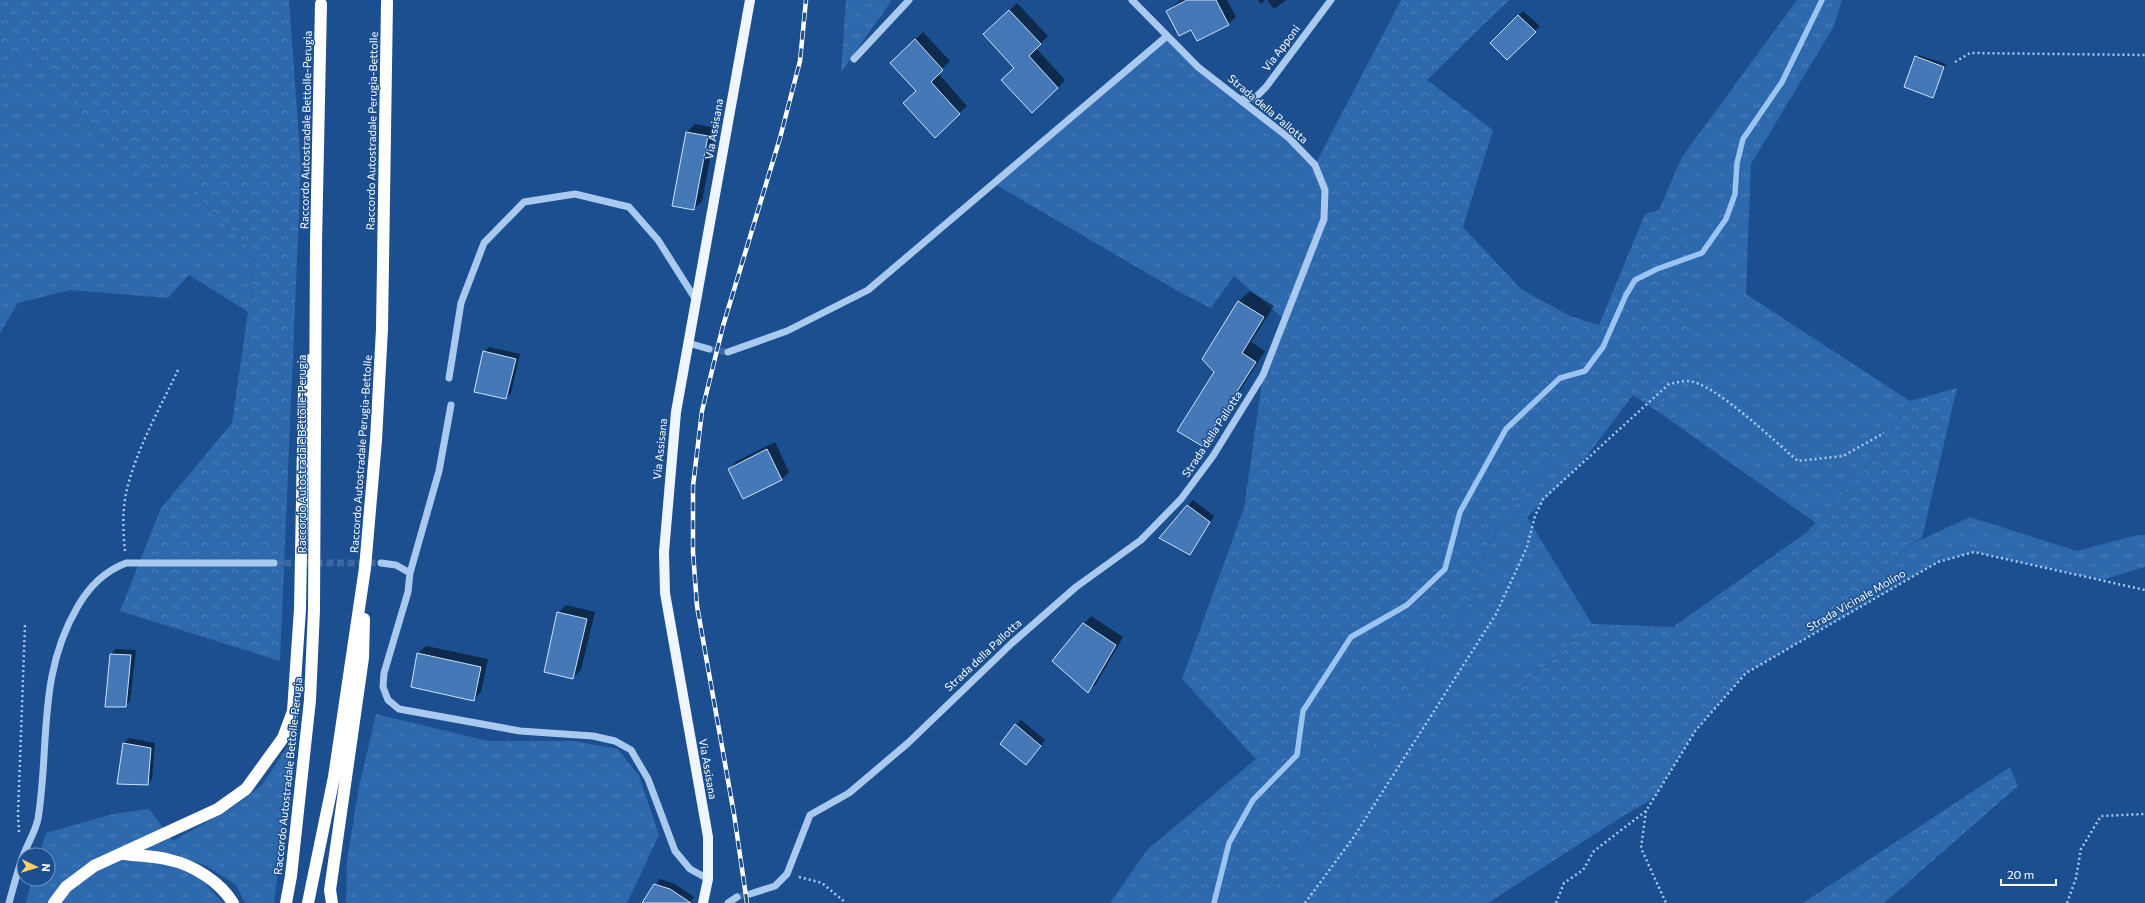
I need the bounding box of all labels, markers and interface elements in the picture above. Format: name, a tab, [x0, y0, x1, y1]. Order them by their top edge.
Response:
street label: Via Apponi	[1259, 22, 1302, 73]
street label: Raccordo Autostradale Bettolle-Perugia	[297, 31, 314, 229]
street label: Raccordo Autostradale Perugia-Bettolle	[363, 31, 380, 230]
street label: Strada della Pallotta	[1226, 71, 1311, 146]
street label: Via Assisana	[702, 98, 725, 160]
street label: Raccordo Autostradale Perugia-Bettolle	[347, 354, 374, 553]
street label: Raccordo Autostradale Bettolle-Perugia	[295, 355, 308, 553]
street label: Strada della Pallotta	[1179, 388, 1244, 479]
street label: Via Assisana	[650, 418, 669, 480]
street label: Strada Vicinale Molino	[1804, 566, 1908, 633]
street label: Strada della Pallotta	[942, 616, 1024, 694]
street label: Raccordo Autostradale Bettolle-Perugia	[271, 677, 304, 875]
street label: Via Assisana	[697, 738, 720, 800]
north arrow	[16, 847, 56, 887]
scale bar	[2001, 861, 2056, 887]
text: N	[40, 863, 53, 872]
text: 20 m	[2007, 867, 2034, 881]

